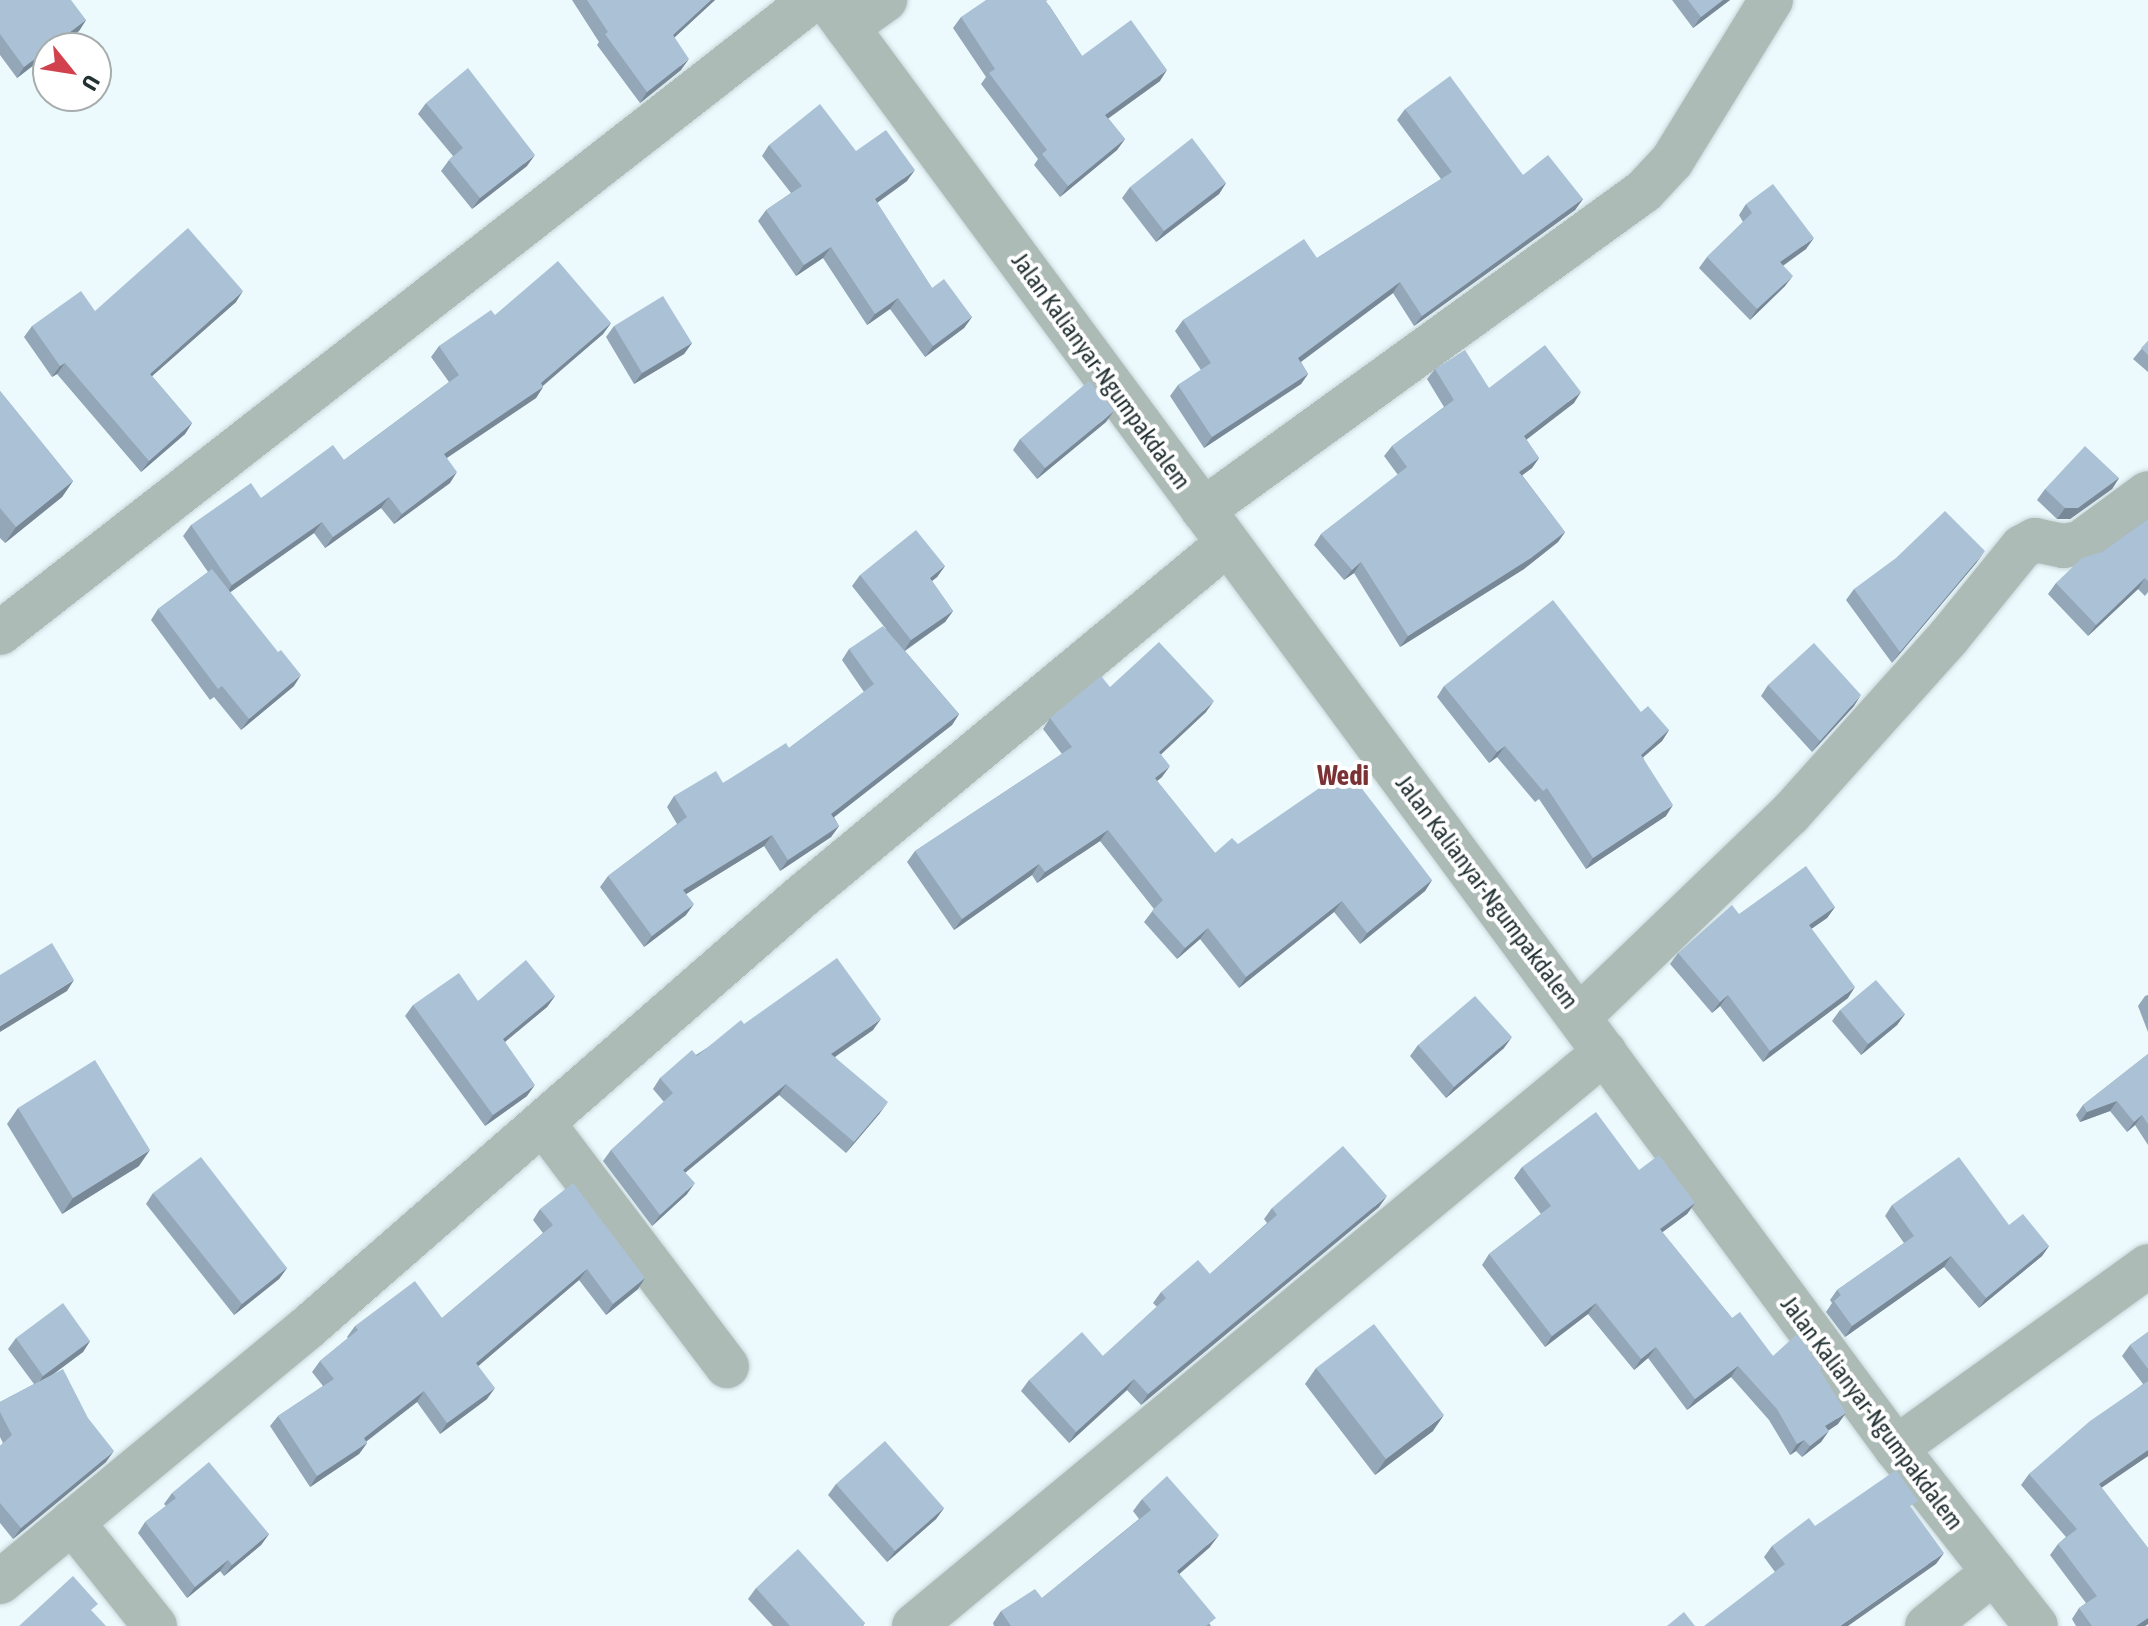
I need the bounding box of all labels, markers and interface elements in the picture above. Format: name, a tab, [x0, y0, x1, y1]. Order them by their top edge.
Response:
north arrow	[32, 32, 112, 112]
text: U	[77, 71, 106, 95]
street label: Jalan Kalianyar-Ngumpakdalem	[1006, 247, 1196, 495]
district label: Wedi	[1317, 758, 1369, 792]
street label: Jalan Kalianyar-Ngumpakdalem	[1390, 769, 1584, 1015]
street label: Jalan Kalianyar-Ngumpakdalem	[1775, 1290, 1969, 1536]

